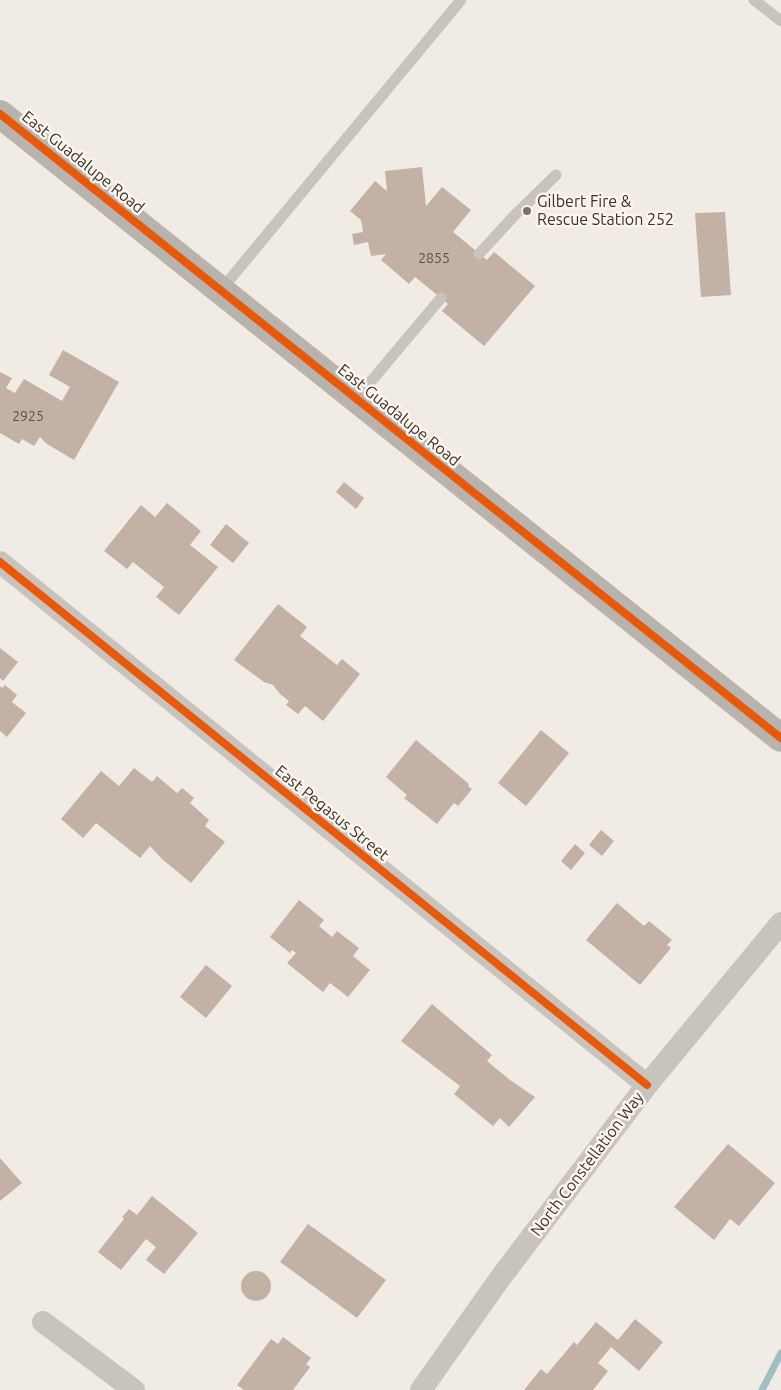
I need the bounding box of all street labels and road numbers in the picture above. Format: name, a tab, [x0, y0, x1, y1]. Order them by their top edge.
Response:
street label: East Guadalupe Road	[18, 107, 148, 217]
street label: East Guadalupe Road	[334, 360, 464, 470]
street label: East Pegasus Street	[271, 761, 393, 865]
street label: North Constellation Way	[526, 1088, 648, 1240]

